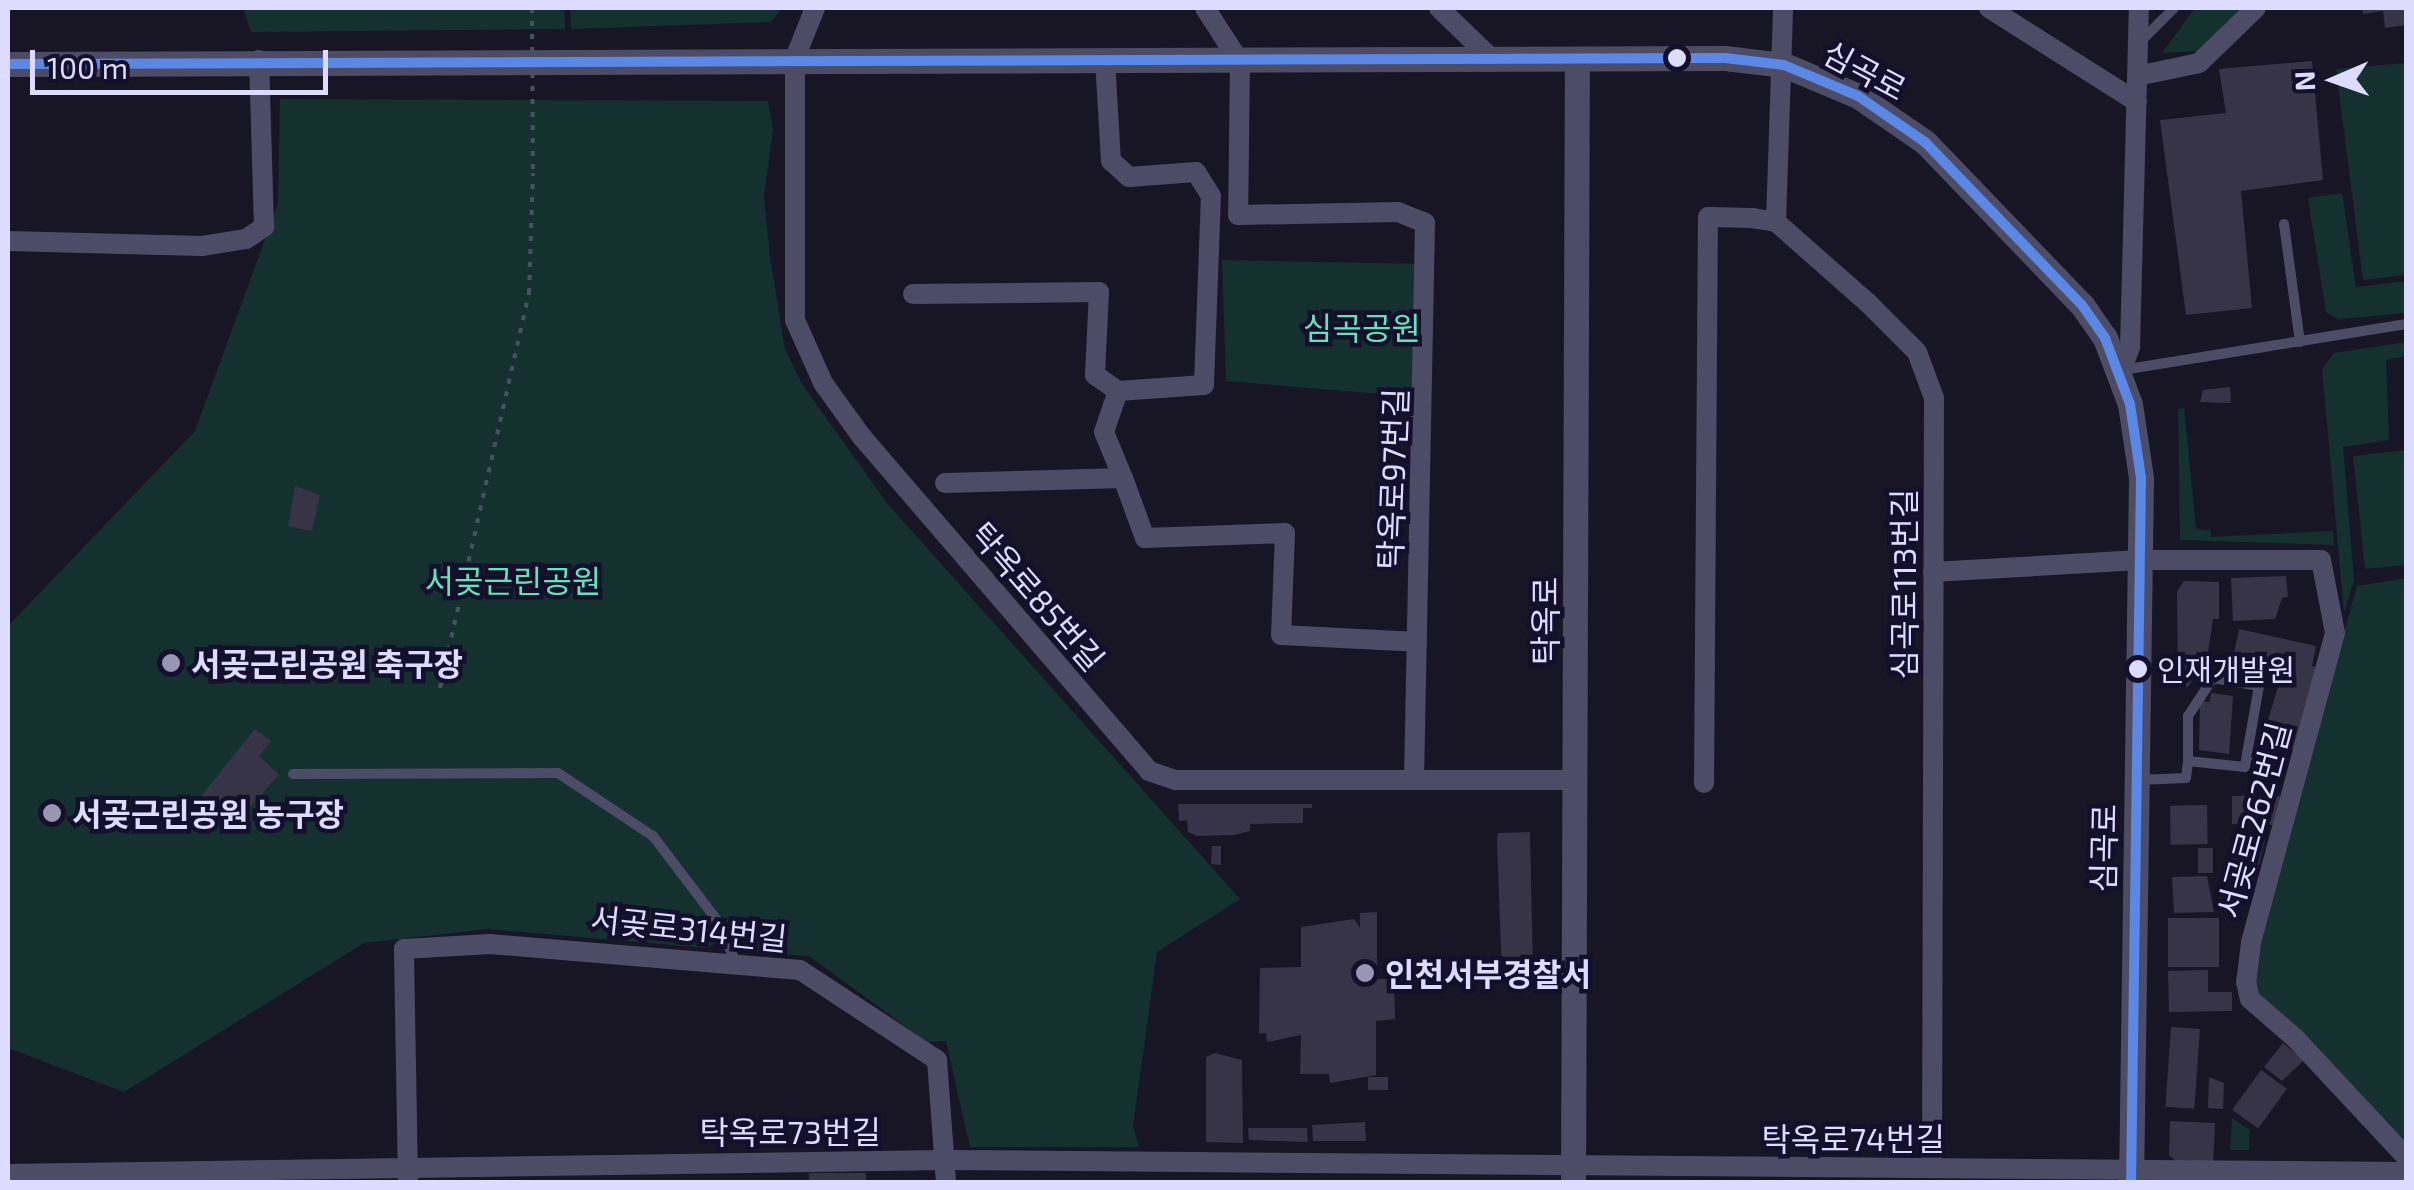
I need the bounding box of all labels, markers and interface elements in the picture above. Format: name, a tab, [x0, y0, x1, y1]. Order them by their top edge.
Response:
scale bar	[35, 30, 332, 92]
north arrow	[2284, 30, 2384, 130]
street label: 심곡로	[1817, 32, 1913, 108]
unlabelled marker	[1667, 48, 1687, 68]
text: 100 m	[47, 49, 128, 85]
text: N	[2287, 70, 2321, 92]
park label: 심곡공원	[1303, 308, 1421, 346]
street label: 탁옥로97번길	[1370, 387, 1414, 571]
street label: 심곡로113번길	[1884, 489, 1922, 679]
street label: 탁옥로85번길	[963, 514, 1113, 678]
park label: 서곶근린공원	[425, 561, 601, 599]
street label: 탁옥로	[1525, 577, 1563, 665]
place label: 서곶근린공원 축구장	[191, 644, 463, 682]
place label: 인재개발원	[2157, 651, 2295, 687]
marker: 서곶근린공원 축구장	[160, 652, 182, 674]
marker: 인재개발원	[2128, 659, 2148, 679]
street label: 서곶로262번길	[2208, 718, 2298, 922]
place label: 서곶근린공원 농구장	[72, 794, 344, 832]
marker: 서곶근린공원 농구장	[41, 802, 63, 824]
street label: 심곡로	[2083, 804, 2123, 892]
street label: 서곶로314번길	[589, 899, 789, 957]
place label: 인천서부경찰서	[1385, 954, 1591, 992]
marker: 인천서부경찰서	[1354, 962, 1376, 984]
street label: 탁옥로73번길	[699, 1112, 881, 1150]
street label: 탁옥로74번길	[1761, 1119, 1945, 1157]

